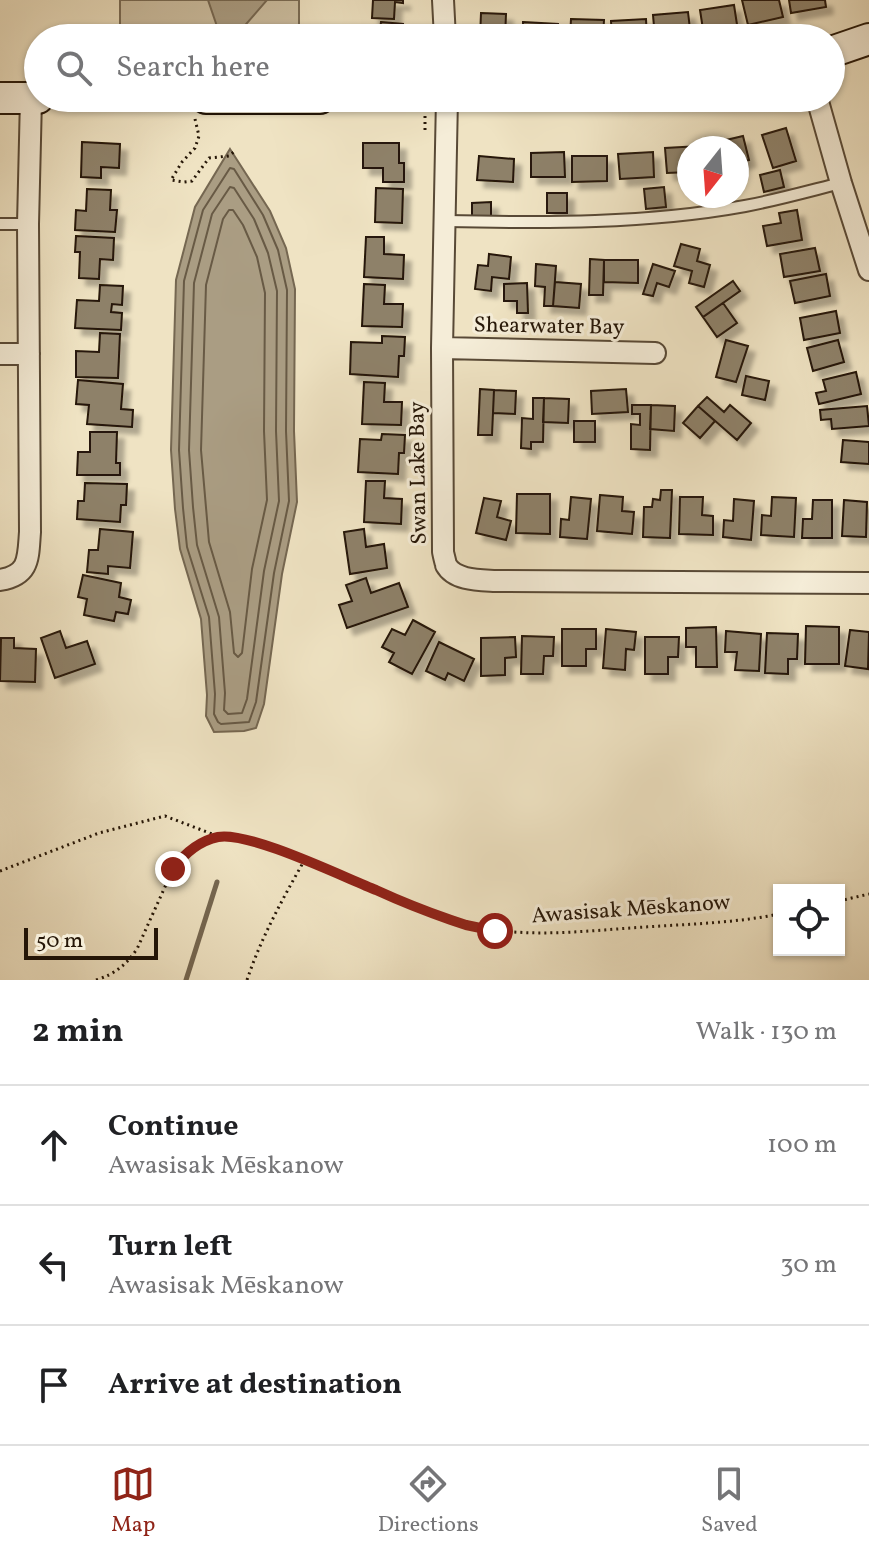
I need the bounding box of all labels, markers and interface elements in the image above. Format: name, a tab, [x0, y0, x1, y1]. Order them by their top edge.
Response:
search box	[24, 24, 845, 112]
icon: search	[52, 46, 96, 90]
text: Search here	[116, 47, 270, 89]
north arrow	[677, 136, 749, 208]
street label: Shearwater Bay	[473, 310, 625, 344]
street label: Swan Lake Bay	[402, 401, 436, 545]
route end	[155, 851, 191, 887]
map controls	[773, 884, 845, 956]
button: locate	[773, 884, 845, 956]
street label: Awasisak Mēskanow	[530, 888, 732, 932]
route start	[477, 913, 513, 949]
scale bar	[24, 924, 158, 960]
text: 50 m	[36, 926, 83, 957]
text: 2 min	[32, 1009, 124, 1056]
text: Walk · 130 m	[696, 1014, 837, 1050]
text: Continue	[108, 1106, 239, 1148]
icon: ahead	[32, 1123, 76, 1167]
text: 100 m	[767, 1127, 837, 1163]
text: Awasisak Mēskanow	[108, 1148, 344, 1184]
text: Turn left	[108, 1226, 232, 1268]
icon: left	[32, 1243, 76, 1287]
text: 30 m	[780, 1247, 837, 1283]
text: Awasisak Mēskanow	[108, 1268, 344, 1304]
icon: arrive	[32, 1363, 76, 1407]
text: Arrive at destination	[108, 1364, 402, 1406]
tab: Map	[111, 1462, 155, 1541]
tab: Directions	[378, 1462, 479, 1541]
tab: Saved	[701, 1462, 758, 1541]

